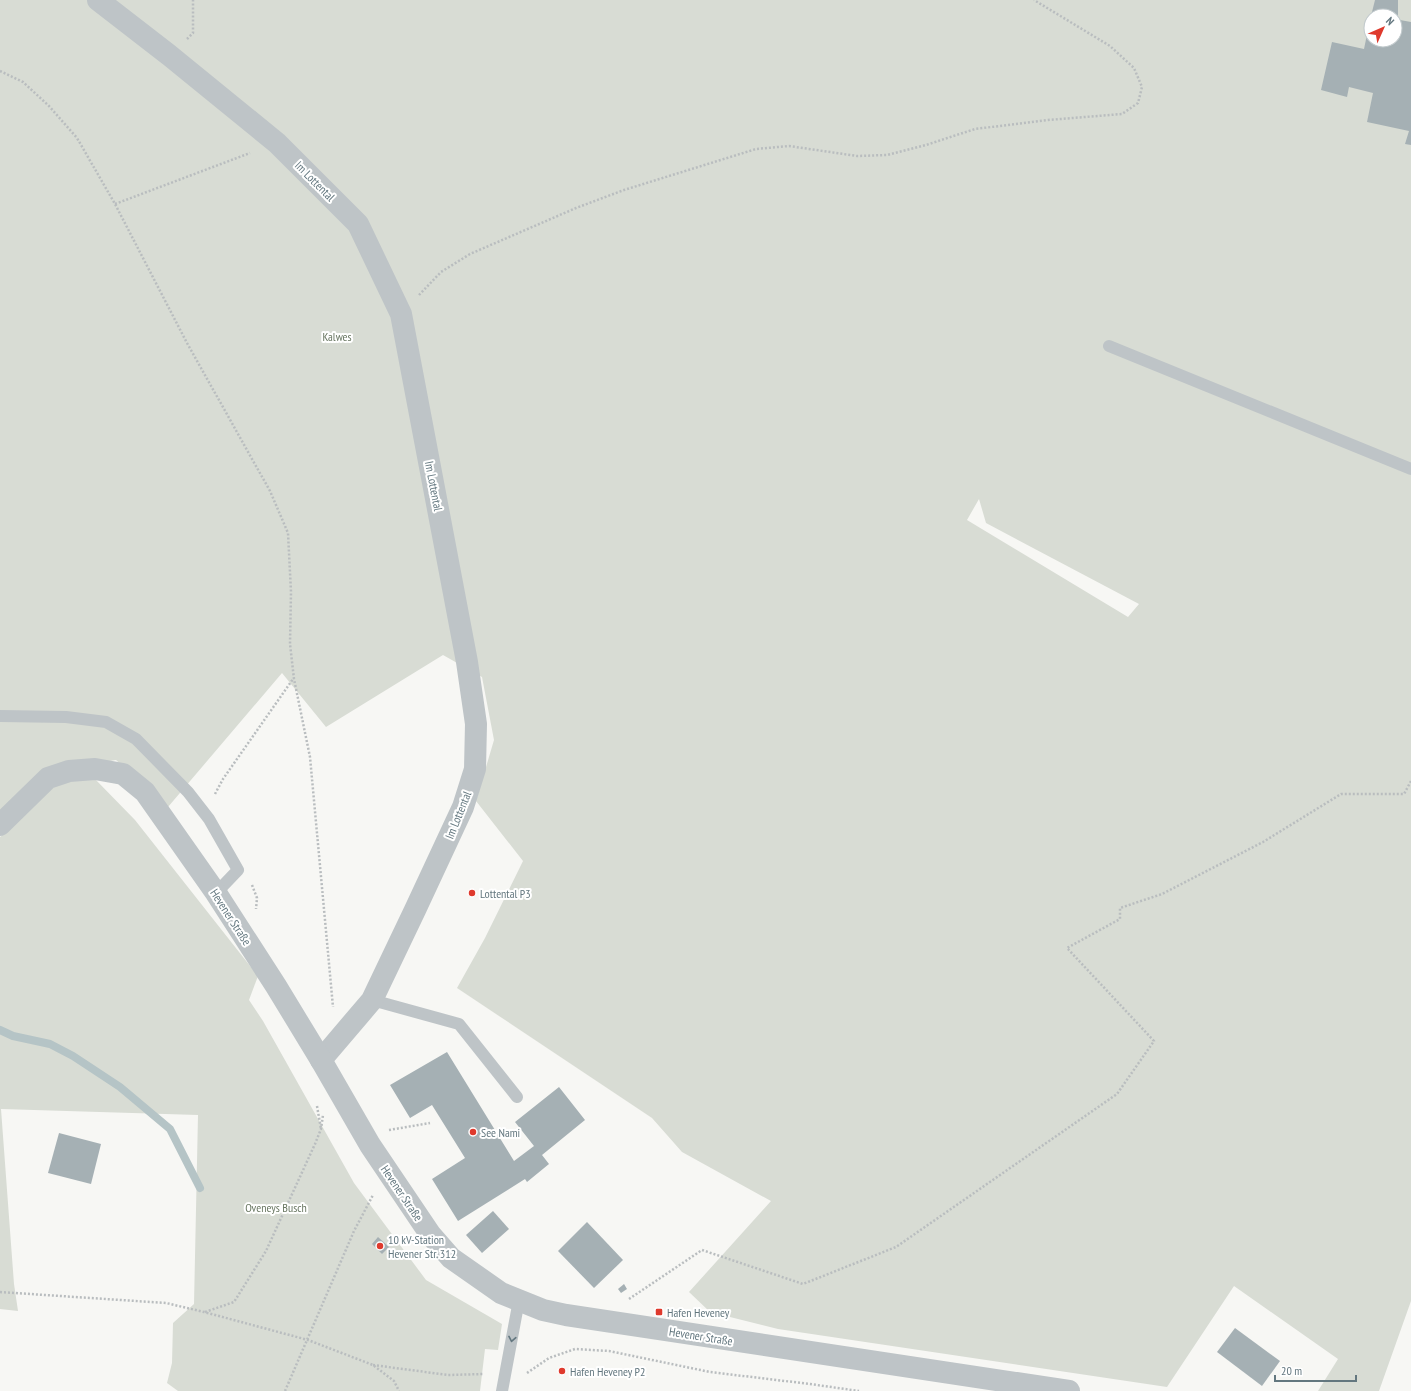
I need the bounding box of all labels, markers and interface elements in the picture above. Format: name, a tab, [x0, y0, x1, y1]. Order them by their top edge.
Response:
north arrow	[1363, 8, 1403, 48]
text: N	[1383, 14, 1397, 28]
street label: Im Lottental	[292, 158, 338, 204]
park label: Kalwes	[322, 329, 352, 344]
street label: Im Lottental	[422, 460, 446, 512]
street label: Im Lottental	[442, 789, 474, 841]
street label: Hevener Straße	[207, 886, 255, 948]
place label: Lottental P3	[480, 886, 531, 901]
marker: Lottental P3	[467, 888, 477, 898]
place label: See Nami	[481, 1125, 520, 1140]
marker: See Nami	[468, 1127, 478, 1137]
street label: Hevener Straße	[378, 1162, 426, 1224]
park label: Oveneys Busch	[245, 1200, 307, 1215]
place label: 10 kV-Station Hevener Str. 312	[388, 1232, 456, 1261]
marker: 10 kV-Station Hevener Str. 312	[375, 1241, 385, 1251]
place label: Hafen Heveney	[667, 1305, 730, 1320]
marker: Hafen Heveney	[654, 1307, 664, 1317]
street label: Hevener Straße	[668, 1324, 734, 1348]
one-way arrow	[508, 1336, 516, 1342]
scale bar	[1275, 1357, 1356, 1383]
text: 20 m	[1281, 1363, 1302, 1378]
place label: Hafen Heveney P2	[570, 1364, 645, 1379]
marker: Hafen Heveney P2	[557, 1366, 567, 1376]

